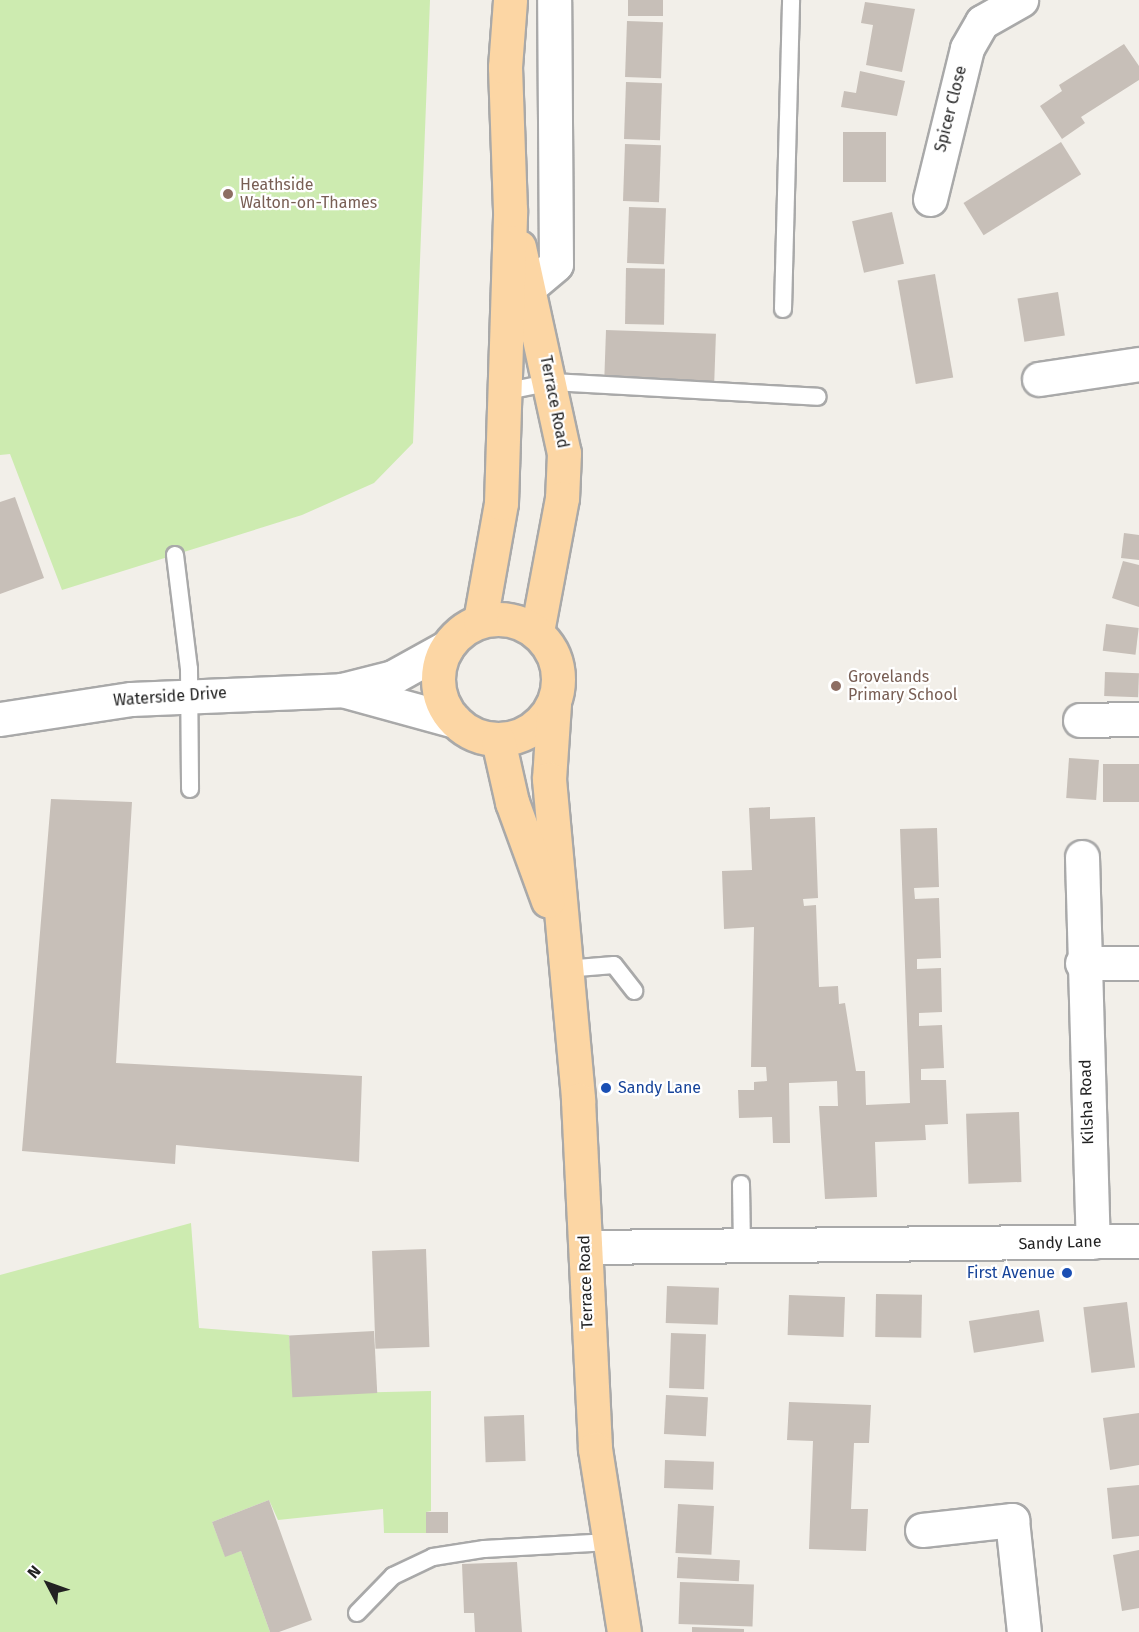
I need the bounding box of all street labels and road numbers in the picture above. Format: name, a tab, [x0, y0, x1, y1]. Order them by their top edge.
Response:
street label: Spicer Close	[931, 64, 971, 154]
street label: Terrace Road	[536, 354, 572, 450]
street label: Waterside Drive	[113, 683, 227, 711]
street label: Kilsha Road	[1076, 1059, 1098, 1145]
street label: Sandy Lane	[1018, 1232, 1102, 1254]
street label: Terrace Road	[575, 1235, 597, 1329]

